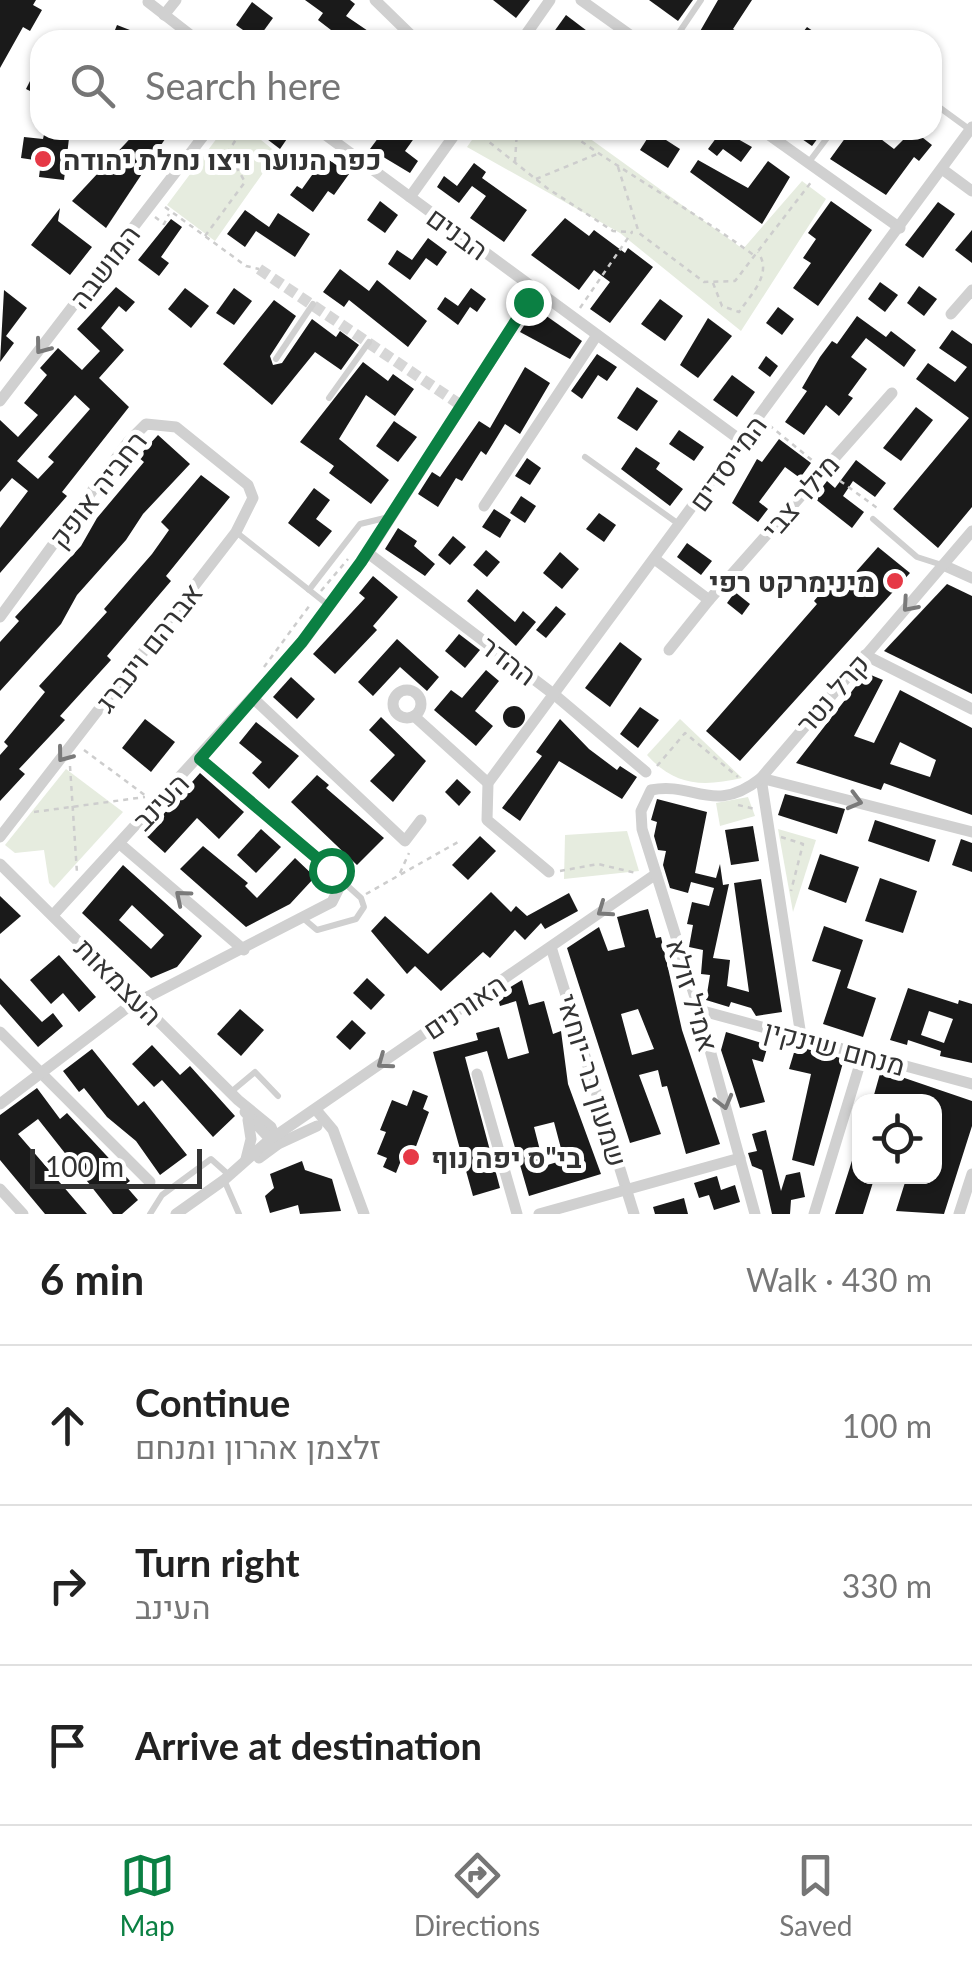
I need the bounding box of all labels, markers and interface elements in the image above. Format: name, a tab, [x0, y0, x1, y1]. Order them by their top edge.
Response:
search box	[30, 30, 942, 140]
icon: search	[65, 58, 120, 113]
text: Search here	[145, 62, 341, 108]
place label: כפר הנוער ויצו נחלת יהודה	[63, 142, 381, 176]
marker: כפר הנוער ויצו נחלת יהודה	[32, 148, 54, 170]
street label: הבנים	[421, 199, 495, 267]
street label: המושבה	[62, 217, 146, 315]
route end	[506, 280, 552, 326]
one-way arrow	[36, 335, 54, 353]
street label: המייסדים	[681, 409, 773, 517]
street label: רחביה אופק	[41, 424, 153, 554]
street label: מילר צבי	[754, 447, 846, 545]
place label: מינימרקט רפי	[709, 564, 875, 598]
marker: מינימרקט רפי	[884, 570, 906, 592]
street label: אברהם וינברג	[87, 576, 209, 718]
one-way arrow	[902, 593, 920, 612]
street label: ההדר	[474, 628, 544, 692]
street label: קרל נטר	[788, 646, 876, 740]
one-way arrow	[58, 744, 75, 762]
street label: העינב	[125, 765, 195, 837]
one-way arrow	[846, 789, 863, 810]
route start	[309, 848, 355, 894]
one-way arrow	[175, 890, 194, 908]
one-way arrow	[596, 898, 615, 916]
street label: העצמאות	[68, 930, 170, 1032]
street label: אמיל זולא	[660, 934, 726, 1056]
street label: האורנים	[416, 966, 512, 1046]
street label: שמעון בר-יוחאי	[551, 990, 635, 1170]
street label: מנחם שינקין	[761, 1012, 909, 1082]
one-way arrow	[377, 1050, 395, 1068]
one-way arrow	[712, 1092, 733, 1109]
map controls	[852, 1094, 942, 1184]
button: locate	[852, 1094, 942, 1184]
place label: בי"ס יפה נוף	[431, 1140, 581, 1174]
scale bar	[30, 1144, 202, 1188]
marker: בי"ס יפה נוף	[400, 1146, 422, 1168]
text: 100 m	[45, 1149, 124, 1183]
text: 6 min	[40, 1254, 144, 1304]
text: Walk · 430 m	[746, 1260, 932, 1299]
text: Continue	[135, 1379, 290, 1425]
icon: ahead	[40, 1398, 95, 1453]
text: 100 m	[842, 1406, 932, 1445]
text: זלצמן אהרון ומנחם	[135, 1427, 381, 1466]
text: Turn right	[135, 1539, 300, 1585]
icon: right	[40, 1558, 95, 1613]
text: 330 m	[842, 1566, 932, 1605]
text: העינב	[135, 1587, 210, 1626]
icon: arrive	[40, 1718, 95, 1773]
text: Arrive at destination	[135, 1722, 482, 1768]
tab: Map	[120, 1848, 175, 1942]
tab: Directions	[414, 1848, 540, 1942]
tab: Saved	[779, 1848, 852, 1942]

